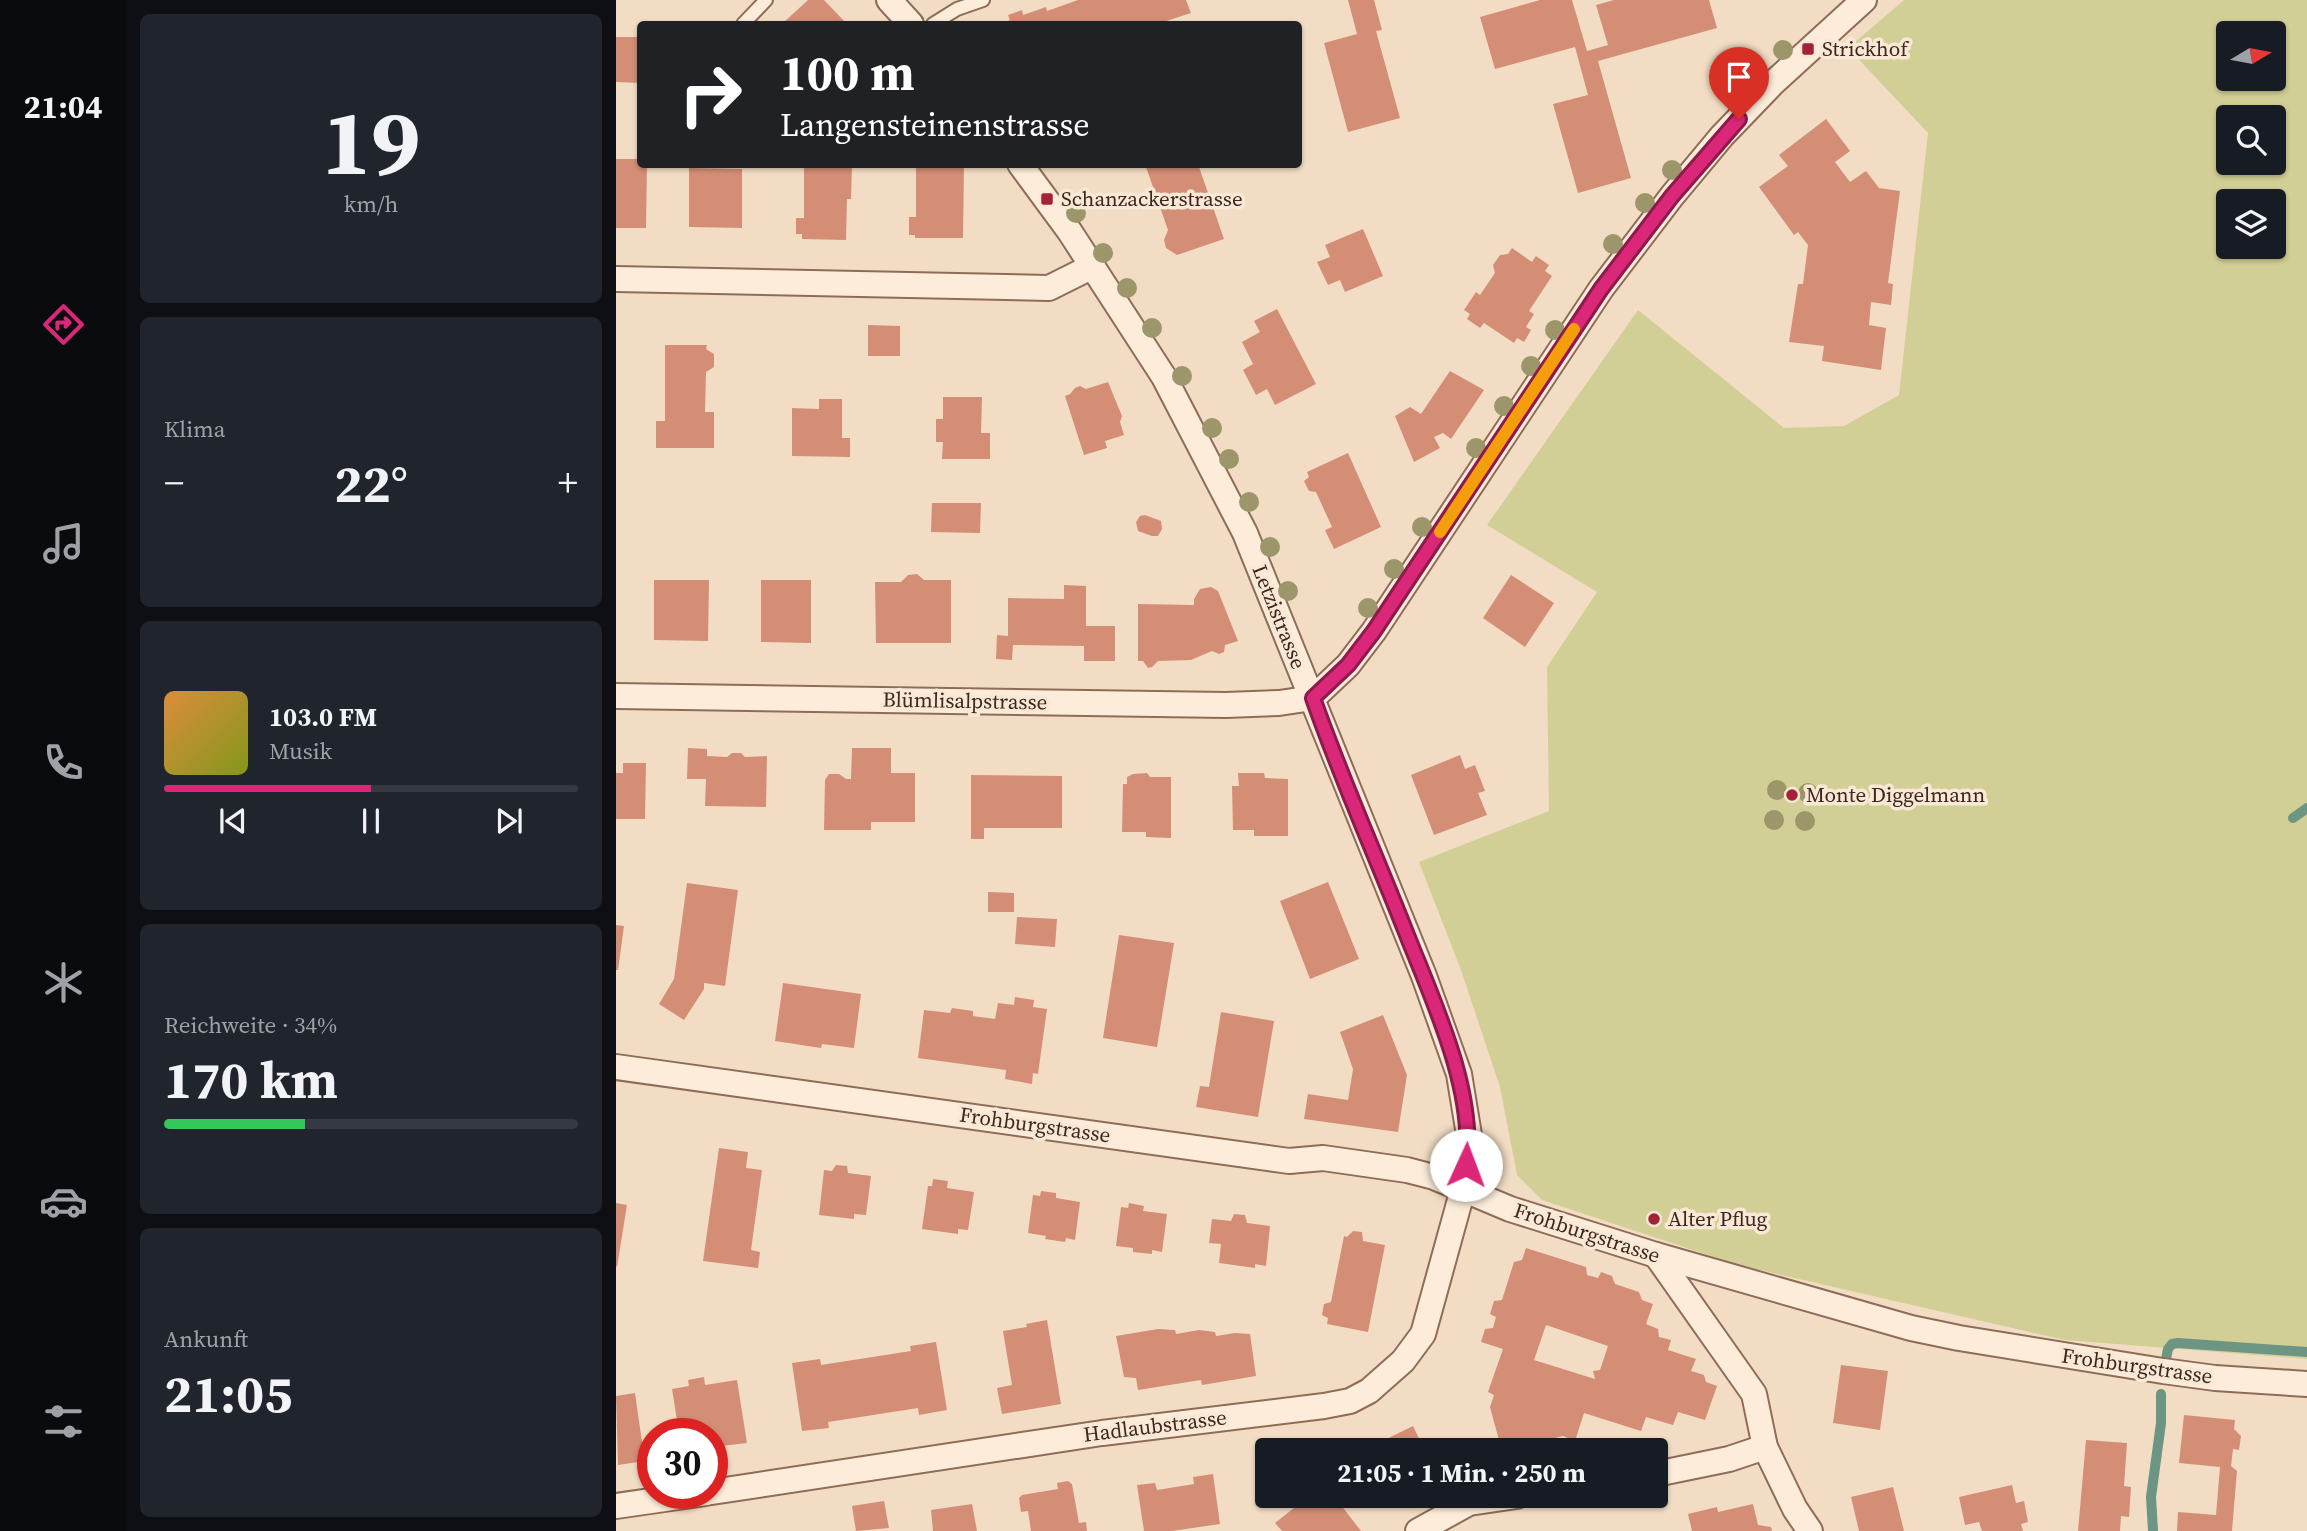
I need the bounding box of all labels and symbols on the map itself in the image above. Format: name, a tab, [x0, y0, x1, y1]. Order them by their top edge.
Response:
north arrow	[2216, 21, 2286, 91]
place label: Strickhof	[1822, 34, 1909, 63]
marker: Strickhof	[1800, 41, 1816, 57]
pin	[1709, 47, 1769, 119]
place label: Schanzackerstrasse	[1061, 184, 1243, 213]
marker: Schanzackerstrasse	[1039, 191, 1055, 207]
street label: Letzistrasse	[1245, 560, 1314, 673]
street label: Blümlisalpstrasse	[882, 685, 1048, 716]
place label: Monte Diggelmann	[1806, 780, 1986, 809]
marker: Monte Diggelmann	[1784, 787, 1800, 803]
street label: Frohburgstrasse	[958, 1100, 1112, 1149]
position arrow	[1429, 1128, 1503, 1202]
street label: Frohburgstrasse	[1510, 1195, 1664, 1270]
place label: Alter Pflug	[1668, 1204, 1768, 1233]
marker: Alter Pflug	[1646, 1211, 1662, 1227]
street label: Frohburgstrasse	[2060, 1341, 2214, 1390]
street label: Hadlaubstrasse	[1082, 1402, 1228, 1449]
speed limit sign: 30	[637, 1418, 728, 1509]

